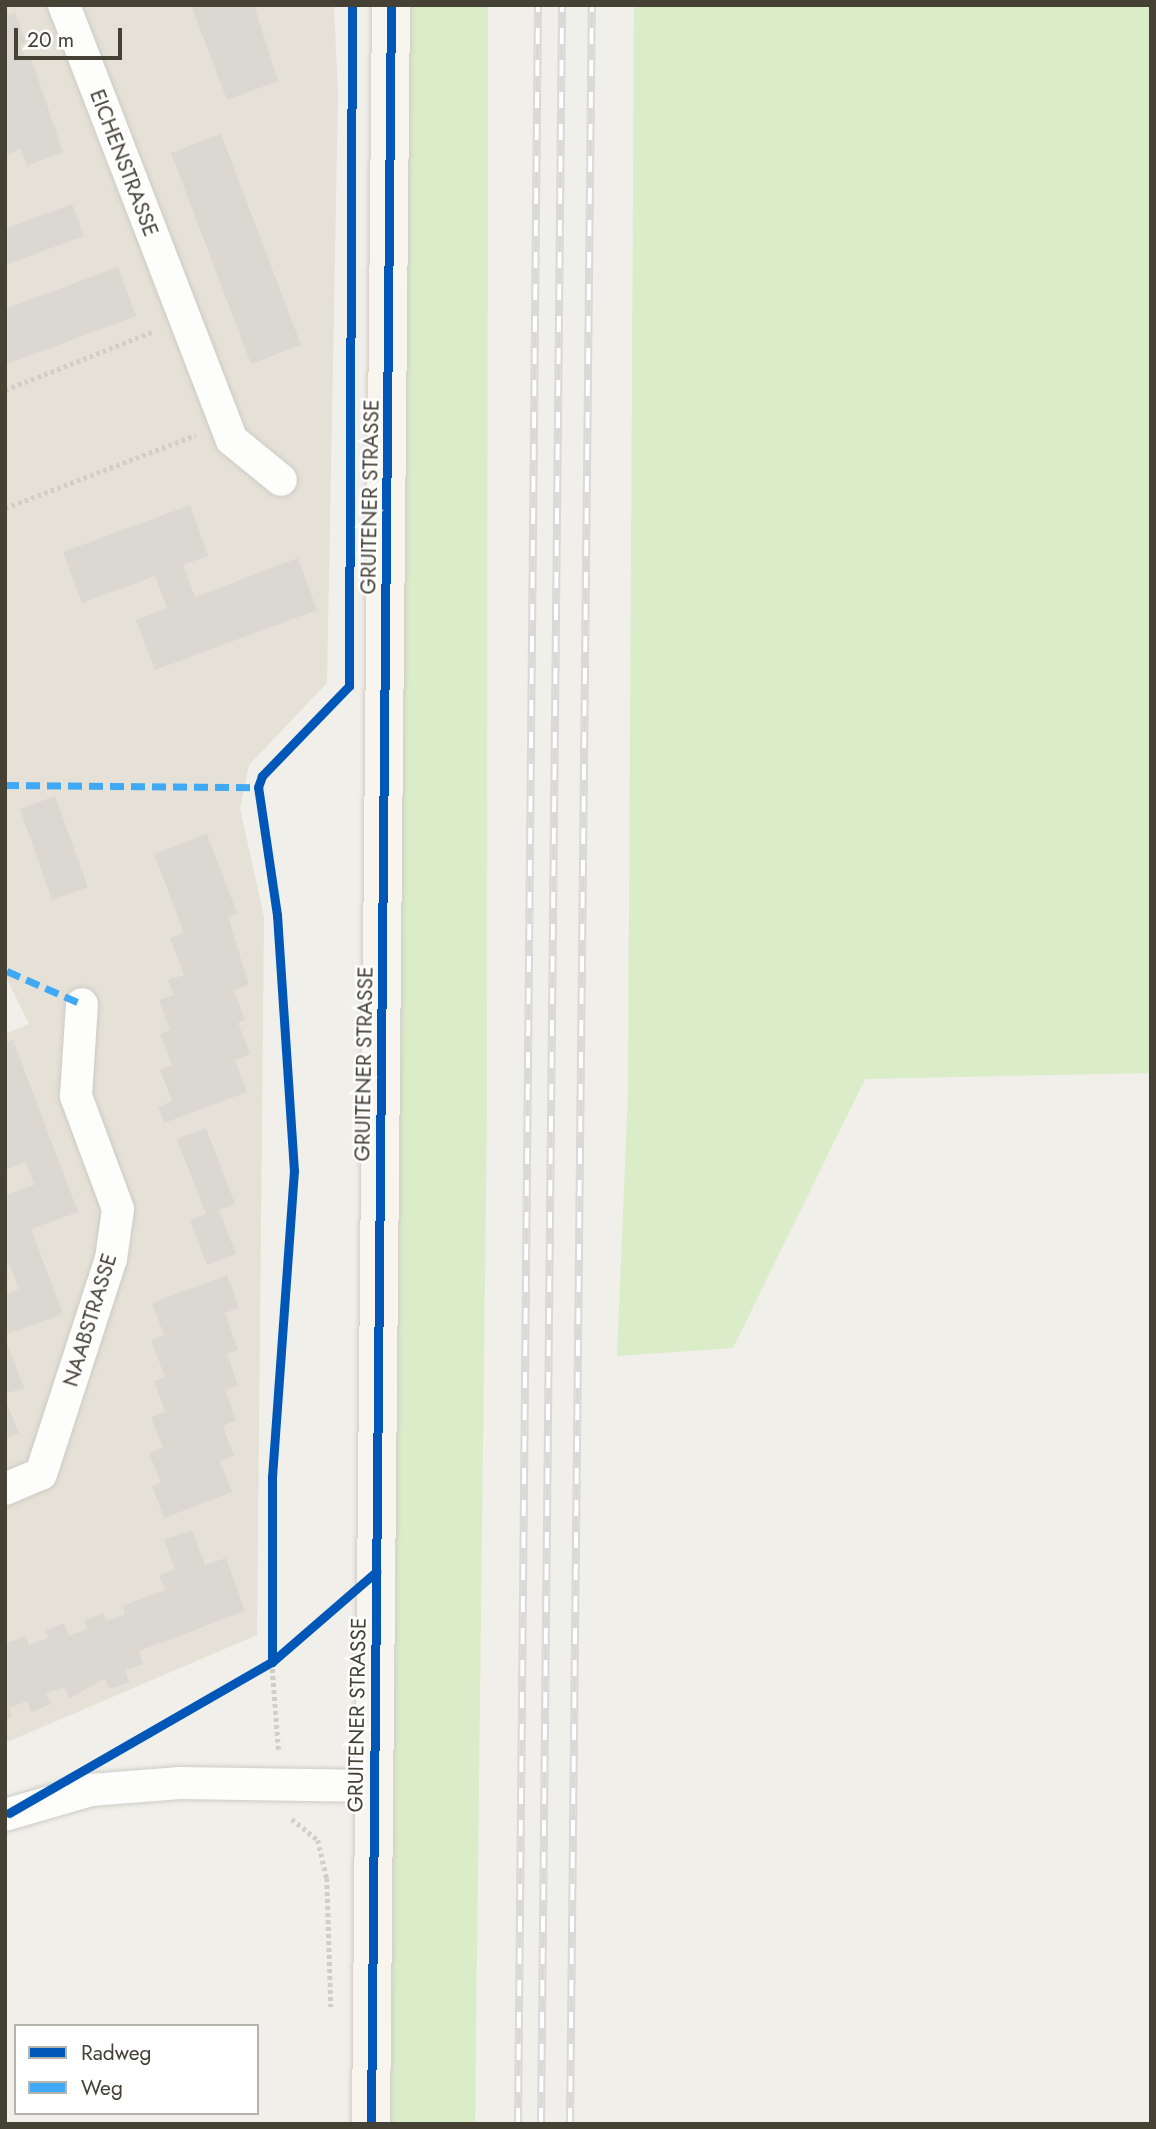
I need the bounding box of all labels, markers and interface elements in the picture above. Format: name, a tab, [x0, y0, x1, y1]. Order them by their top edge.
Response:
scale bar	[18, 14, 126, 58]
text: 20 m	[27, 25, 74, 55]
street label: EICHENSTRASSE	[84, 86, 164, 240]
street label: GRUITENER STRASSE	[356, 399, 384, 595]
street label: GRUITENER STRASSE	[350, 966, 378, 1162]
street label: NAABSTRASSE	[58, 1250, 122, 1390]
street label: GRUITENER STRASSE	[343, 1617, 371, 1813]
legend	[14, 2024, 259, 2115]
text: Radweg	[81, 2038, 152, 2068]
text: Weg	[81, 2073, 123, 2103]

